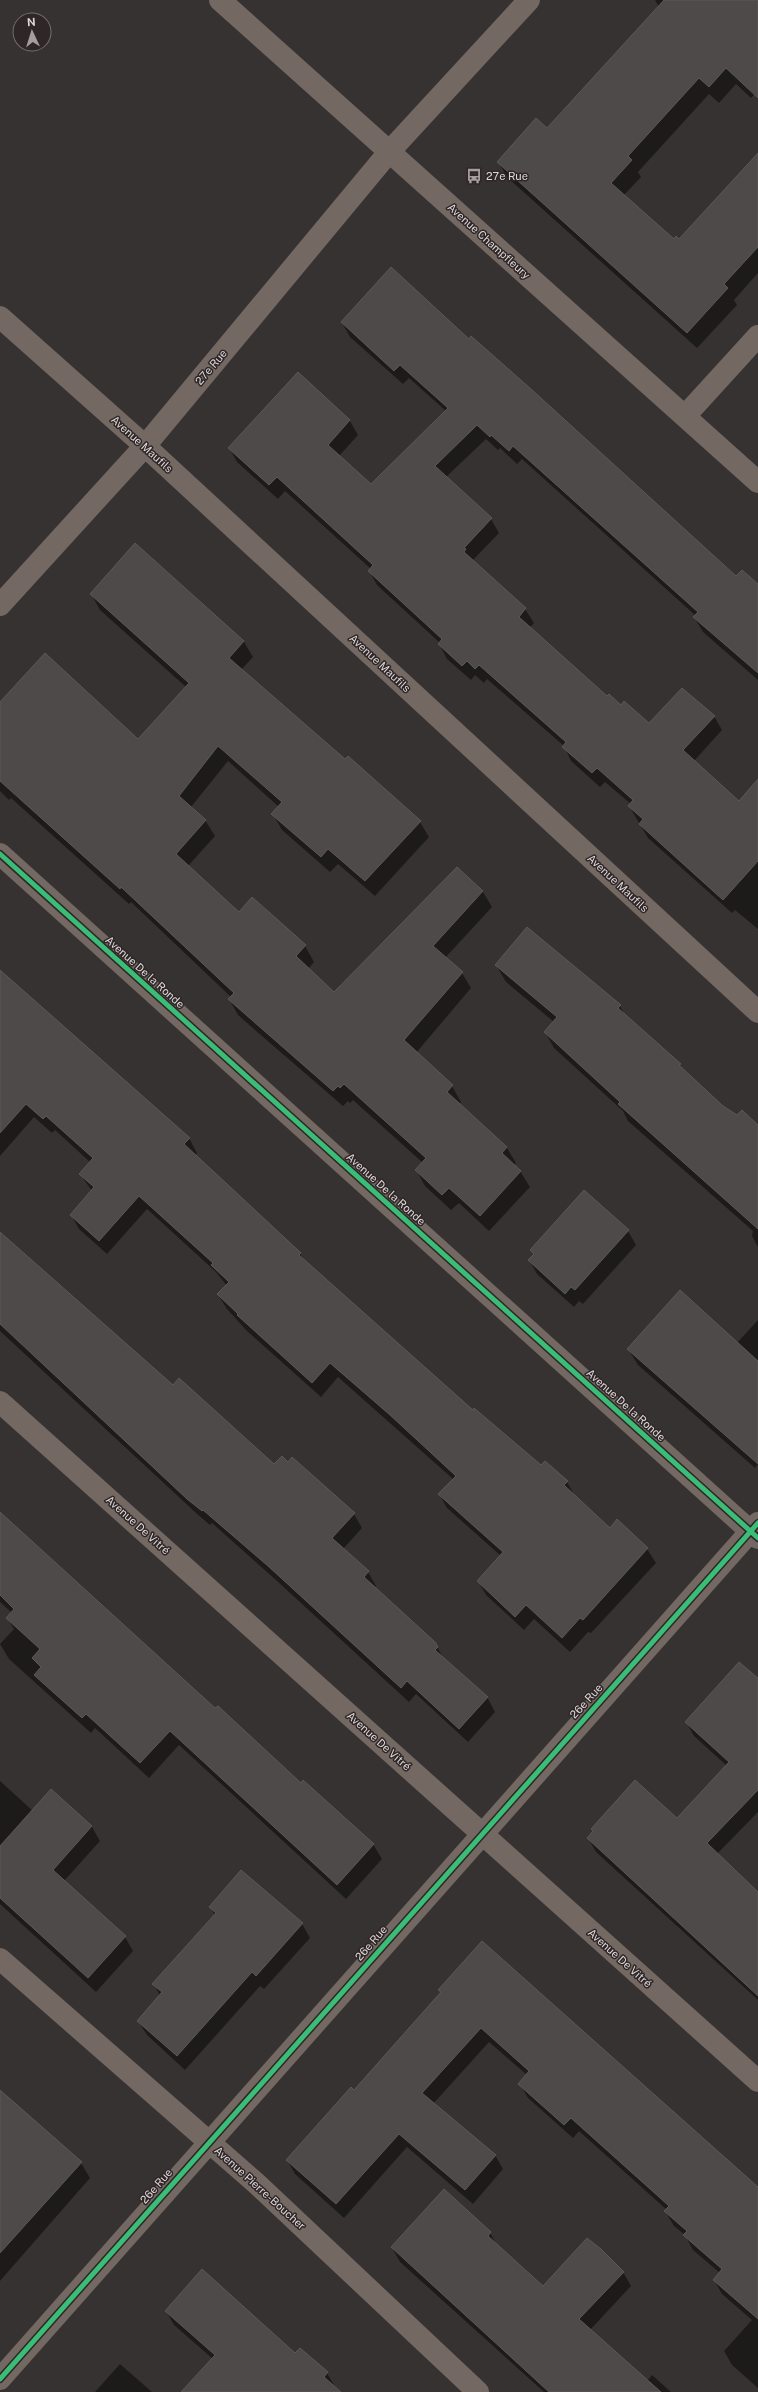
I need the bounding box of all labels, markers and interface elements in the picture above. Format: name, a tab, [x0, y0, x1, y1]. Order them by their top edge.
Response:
north arrow	[12, 12, 52, 52]
text: N	[27, 16, 36, 28]
bus stop icon: 27e Rue	[465, 167, 483, 185]
place label: 27e Rue	[486, 170, 528, 182]
street label: Avenue Champfleury	[445, 201, 533, 281]
street label: 27e Rue	[193, 347, 229, 387]
street label: Avenue Maufils	[109, 413, 175, 475]
street label: Avenue Maufils	[347, 632, 413, 694]
street label: Avenue Maufils	[585, 852, 651, 914]
street label: Avenue De la Ronde	[103, 934, 187, 1010]
street label: Avenue De la Ronde	[344, 1151, 428, 1227]
street label: Avenue De la Ronde	[584, 1367, 668, 1443]
street label: Avenue De Vitré	[104, 1493, 172, 1557]
street label: 26e Rue	[567, 1681, 605, 1721]
street label: Avenue De Vitré	[345, 1709, 413, 1773]
street label: 26e Rue	[353, 1923, 389, 1963]
street label: Avenue De Vitré	[586, 1926, 654, 1990]
street label: Avenue Pierre-Boucher	[212, 2144, 308, 2232]
street label: 26e Rue	[138, 2166, 174, 2206]

